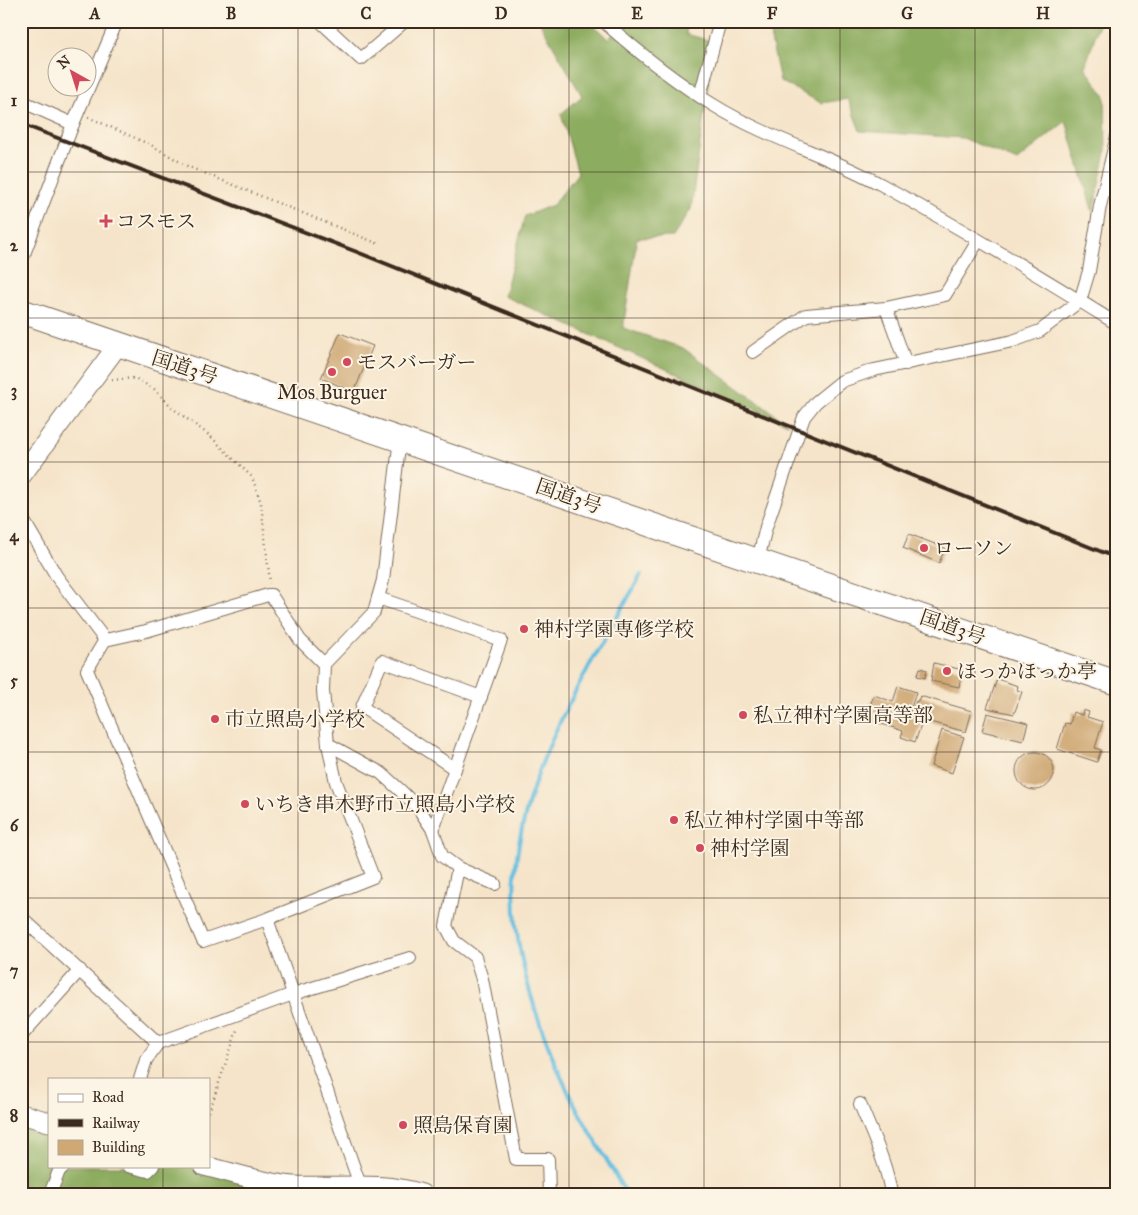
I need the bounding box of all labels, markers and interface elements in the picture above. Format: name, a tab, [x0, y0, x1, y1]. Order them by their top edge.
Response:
text: A	[89, 4, 101, 23]
text: B	[226, 4, 236, 23]
text: C	[361, 4, 372, 23]
text: D	[495, 4, 508, 23]
text: E	[631, 4, 643, 23]
text: F	[767, 4, 778, 23]
text: G	[901, 4, 913, 23]
text: H	[1036, 4, 1050, 23]
north arrow	[48, 48, 98, 98]
text: N	[54, 52, 74, 73]
text: 1	[11, 91, 18, 110]
place label: コスモス	[116, 209, 196, 233]
marker: コスモス	[100, 215, 112, 227]
text: 2	[10, 236, 19, 255]
street label: 国道3号	[149, 345, 221, 389]
place label: モスバーガー	[357, 350, 477, 374]
marker: モスバーガー	[341, 356, 353, 368]
marker: Mos Burguer	[326, 366, 338, 378]
place label: Mos Burguer	[277, 380, 387, 405]
text: 3	[11, 381, 17, 401]
street label: 国道3号	[533, 474, 605, 518]
text: 4	[10, 526, 20, 546]
place label: ローソン	[934, 536, 1013, 560]
marker: ローソン	[918, 542, 930, 554]
street label: 国道3号	[917, 605, 989, 649]
place label: 神村学園専修学校	[534, 617, 694, 641]
marker: 神村学園専修学校	[518, 623, 530, 635]
place label: ほっかほっか亭	[957, 659, 1097, 683]
marker: ほっかほっか亭	[941, 665, 953, 677]
text: 5	[10, 671, 18, 690]
place label: 私立神村学園高等部	[753, 703, 933, 727]
place label: 市立照島小学校	[225, 707, 365, 731]
marker: 私立神村学園高等部	[737, 709, 749, 721]
marker: 市立照島小学校	[209, 713, 221, 725]
place label: いちき串木野市立照島小学校	[255, 792, 515, 816]
marker: いちき串木野市立照島小学校	[239, 798, 251, 810]
place label: 私立神村学園中等部	[684, 808, 864, 832]
marker: 私立神村学園中等部	[668, 814, 680, 826]
text: 6	[10, 816, 19, 835]
place label: 神村学園	[710, 836, 790, 860]
marker: 神村学園	[694, 842, 706, 854]
text: 7	[10, 961, 19, 980]
legend	[48, 1078, 210, 1168]
text: Road	[92, 1088, 124, 1106]
text: 8	[10, 1106, 18, 1125]
place label: 照島保育園	[413, 1113, 513, 1137]
text: Railway	[92, 1114, 141, 1132]
marker: 照島保育園	[397, 1119, 409, 1131]
text: Building	[92, 1138, 146, 1156]

